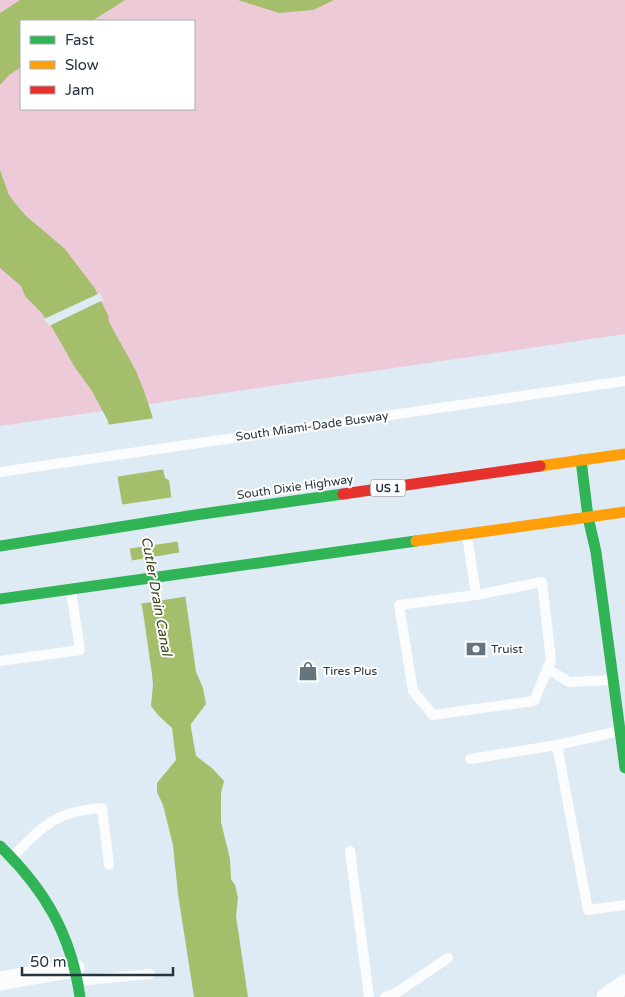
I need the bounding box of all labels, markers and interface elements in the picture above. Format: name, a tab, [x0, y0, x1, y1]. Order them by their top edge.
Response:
legend	[20, 20, 195, 110]
text: Fast	[65, 31, 95, 49]
text: Slow	[65, 56, 99, 74]
text: Jam	[65, 81, 94, 99]
street label: South Miami-Dade Busway	[235, 408, 390, 444]
street label: South Dixie Highway	[236, 472, 355, 502]
road number: US 1	[370, 479, 406, 496]
water label: Cutler Drain Canal	[138, 535, 176, 658]
bank icon: Truist	[465, 638, 487, 660]
place label: Truist	[491, 642, 523, 656]
shop icon: Tires Plus	[297, 660, 319, 682]
place label: Tires Plus	[323, 664, 378, 678]
scale bar	[22, 944, 174, 976]
text: 50 m	[30, 953, 67, 971]

